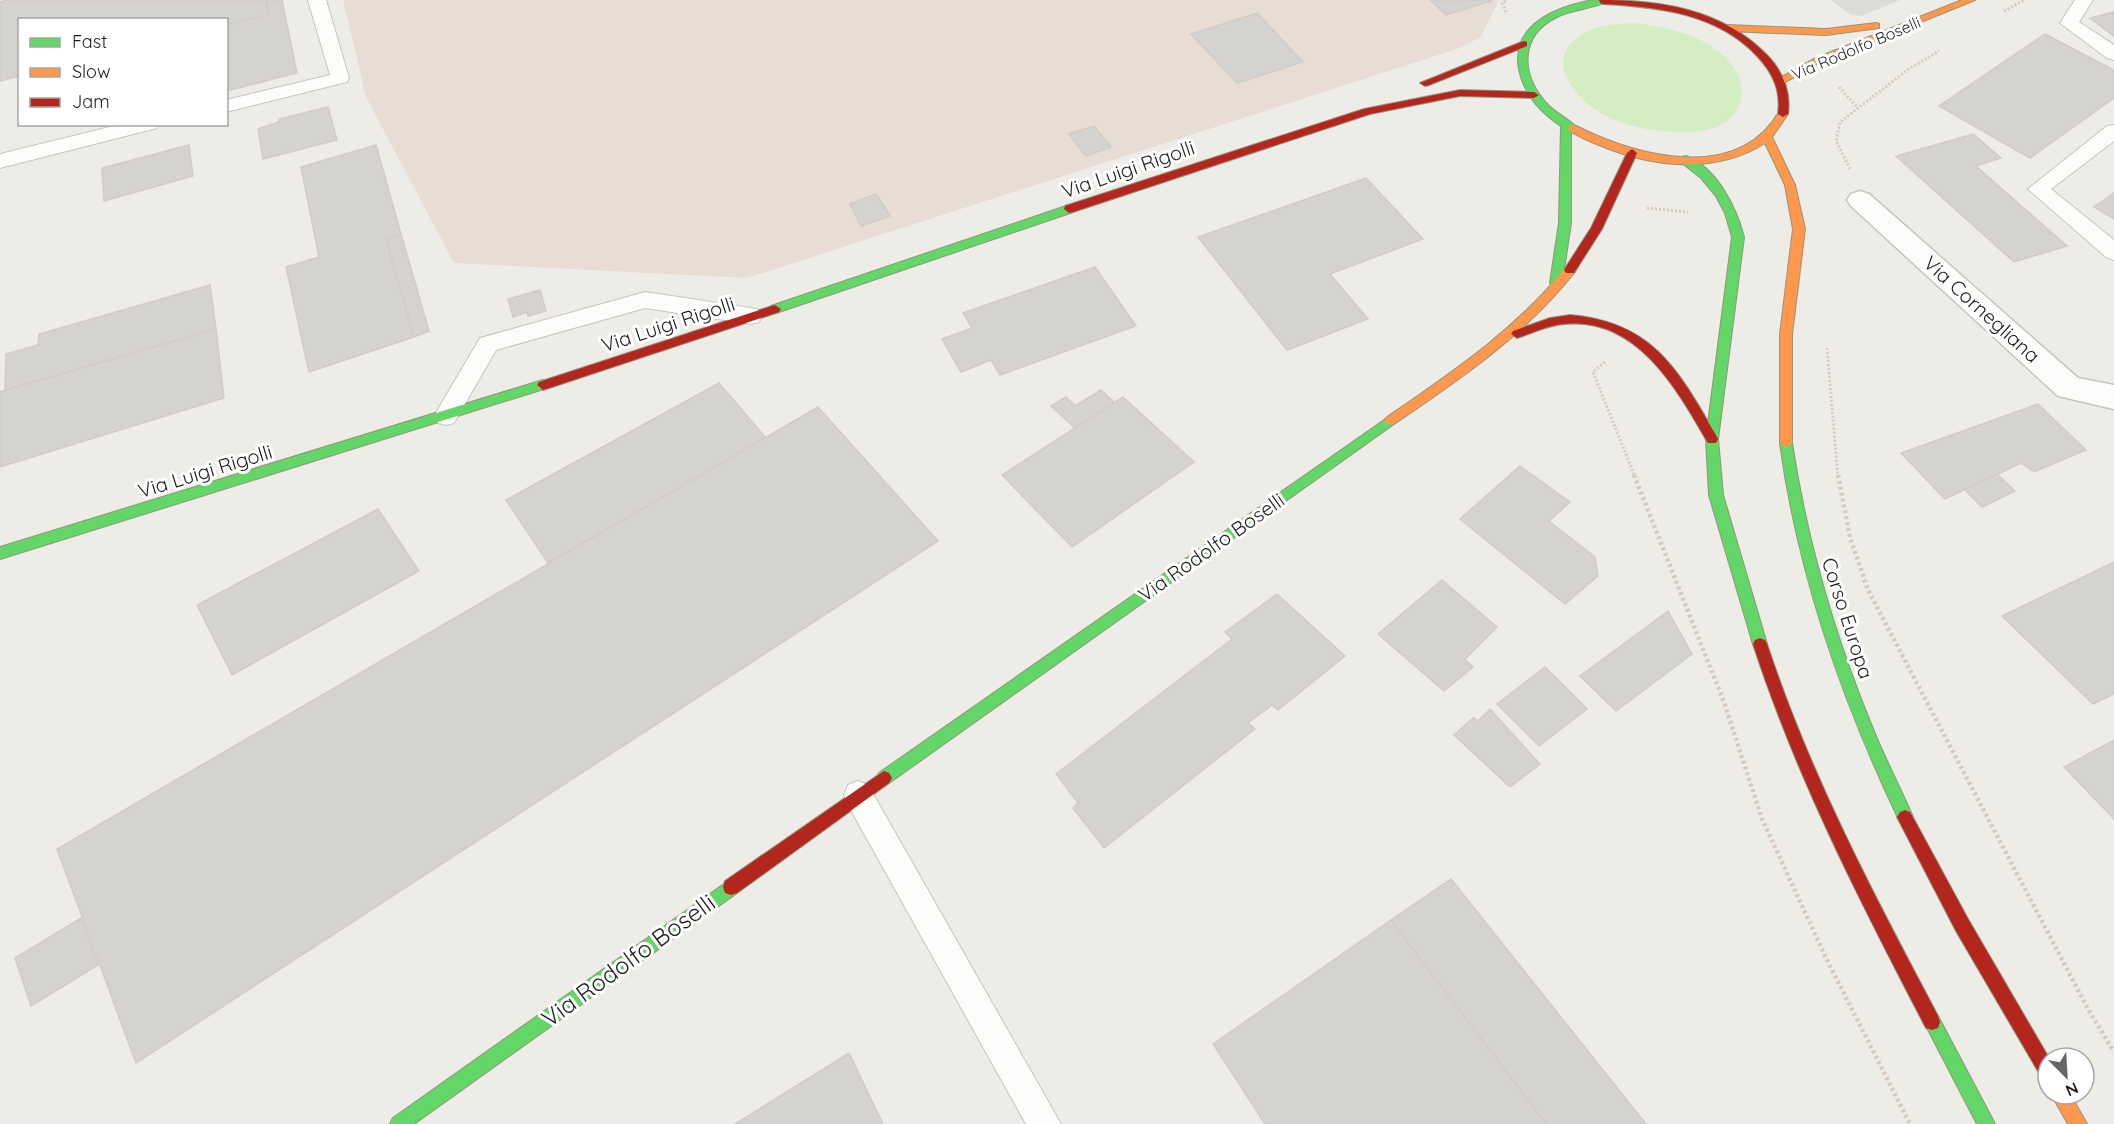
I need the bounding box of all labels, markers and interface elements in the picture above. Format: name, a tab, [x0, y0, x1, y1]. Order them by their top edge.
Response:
street label: Via Rodolfo Boselli	[1789, 12, 1923, 84]
legend	[18, 18, 228, 126]
text: Fast	[72, 30, 107, 53]
text: Slow	[72, 60, 110, 83]
text: Jam	[72, 90, 110, 113]
street label: Via Luigi Rigolli	[1058, 135, 1198, 203]
street label: Via Cornegliana	[1919, 250, 2045, 368]
street label: Via Luigi Rigolli	[598, 291, 738, 357]
street label: Via Luigi Rigolli	[135, 439, 275, 503]
street label: Via Rodolfo Boselli	[1133, 487, 1289, 607]
street label: Corso Europa	[1817, 554, 1879, 682]
street label: Via Rodolfo Boselli	[535, 887, 721, 1033]
north arrow	[2036, 1046, 2096, 1106]
text: N	[2063, 1078, 2082, 1101]

